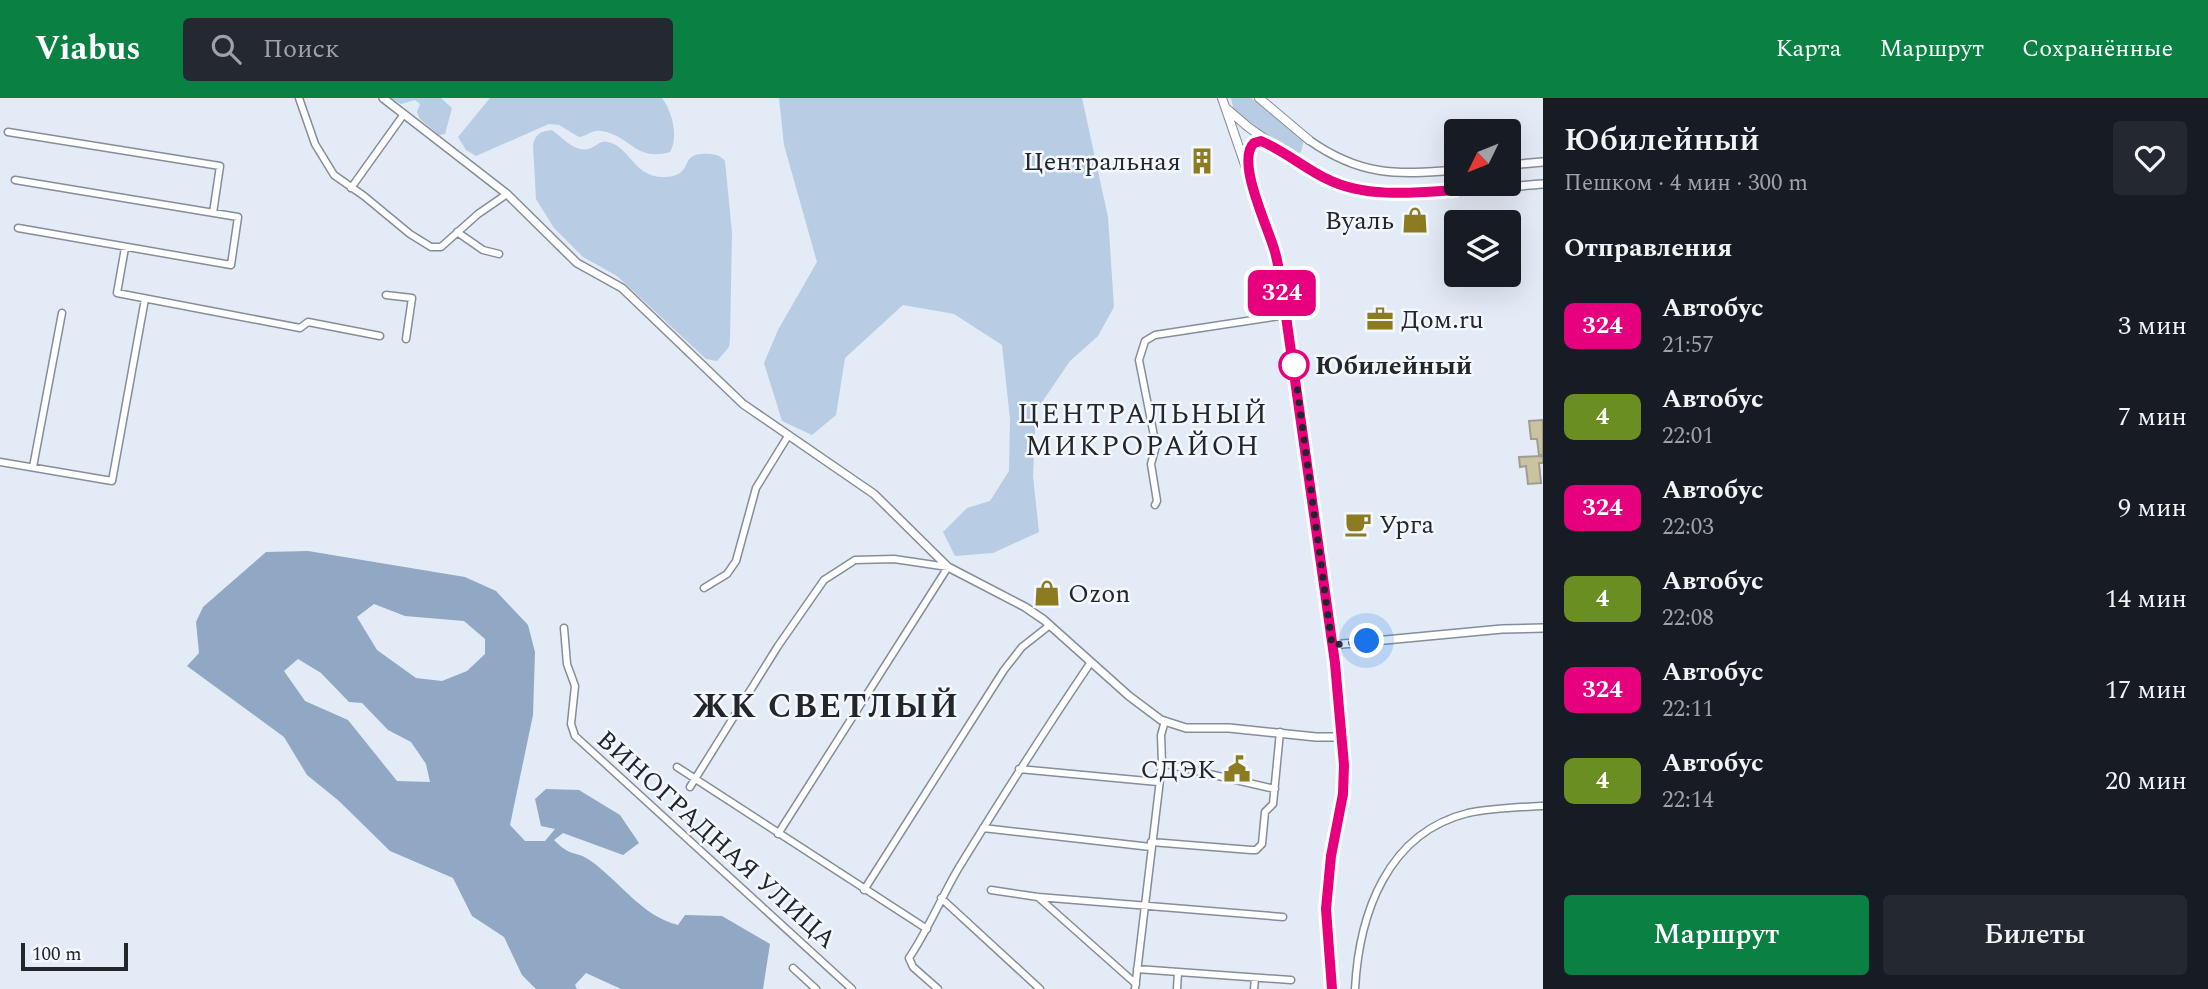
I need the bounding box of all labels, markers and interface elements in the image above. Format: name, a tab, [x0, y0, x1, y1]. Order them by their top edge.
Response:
search box	[183, 18, 673, 81]
text: Viabus	[35, 24, 141, 74]
text: Поиск	[263, 29, 340, 69]
icon: search	[207, 30, 245, 68]
text: Карта	[1776, 31, 1841, 67]
text: Маршрут	[1879, 31, 1984, 67]
text: Сохранённые	[2022, 31, 2173, 67]
text: Юбилейный	[1564, 115, 1760, 165]
north arrow	[1444, 119, 1521, 196]
map controls	[1444, 119, 1521, 287]
button: heart	[2113, 121, 2187, 195]
place label: Центральная	[1023, 142, 1181, 182]
building icon: Центральная	[1187, 146, 1217, 176]
text: Пешком · 4 мин · 300 m	[1564, 166, 1808, 201]
place label: Вуаль	[1325, 201, 1394, 241]
shop icon: Вуаль	[1400, 205, 1430, 235]
button: layers	[1444, 210, 1521, 287]
text: Отправления	[1564, 228, 1732, 268]
line badge: 324	[1242, 270, 1322, 316]
text: 324	[1262, 275, 1302, 311]
text: Автобус	[1662, 288, 1764, 328]
place label: Дом.ru	[1401, 300, 1484, 340]
office icon: Дом.ru	[1365, 304, 1395, 334]
text: 3 мин	[2118, 306, 2187, 346]
text: 324	[1582, 308, 1623, 344]
text: 21:57	[1662, 328, 1714, 363]
place label: Юбилейный	[1315, 346, 1472, 386]
marker: Юбилейный	[1279, 350, 1309, 380]
text: Автобус	[1662, 379, 1764, 419]
district label: ЦЕНТРАЛЬНЫЙ МИКРОРАЙОН	[1017, 393, 1269, 468]
text: 7 мин	[2118, 397, 2187, 437]
text: 4	[1596, 399, 1609, 435]
text: 22:01	[1662, 419, 1714, 454]
text: Автобус	[1662, 470, 1764, 510]
text: 9 мин	[2118, 488, 2187, 528]
text: 324	[1582, 490, 1623, 526]
place label: Урга	[1379, 505, 1435, 545]
cafe icon: Урга	[1343, 509, 1373, 539]
text: 22:03	[1662, 510, 1714, 545]
text: Автобус	[1662, 561, 1764, 601]
place label: Ozon	[1068, 574, 1130, 614]
shop icon: Ozon	[1032, 578, 1062, 608]
text: 14 мин	[2105, 579, 2187, 619]
text: 4	[1596, 581, 1609, 617]
text: 22:08	[1662, 601, 1714, 636]
your location	[1349, 623, 1384, 658]
text: Автобус	[1662, 652, 1764, 692]
text: 17 мин	[2105, 670, 2187, 710]
text: 324	[1582, 672, 1623, 708]
district label: ЖК СВЕТЛЫЙ	[692, 682, 960, 732]
text: 22:11	[1662, 692, 1714, 727]
street label: ВИНОГРАДНАЯ УЛИЦА	[587, 721, 845, 959]
text: Автобус	[1662, 743, 1764, 783]
place label: СДЭК	[1140, 750, 1216, 790]
public building icon: СДЭК	[1222, 754, 1252, 784]
text: 20 мин	[2105, 761, 2187, 801]
text: 4	[1596, 763, 1609, 799]
text: 22:14	[1662, 783, 1714, 818]
button: Маршрут	[1564, 895, 1869, 975]
button: Билеты	[1883, 895, 2187, 975]
scale bar	[21, 940, 128, 972]
text: 100 m	[32, 940, 82, 969]

